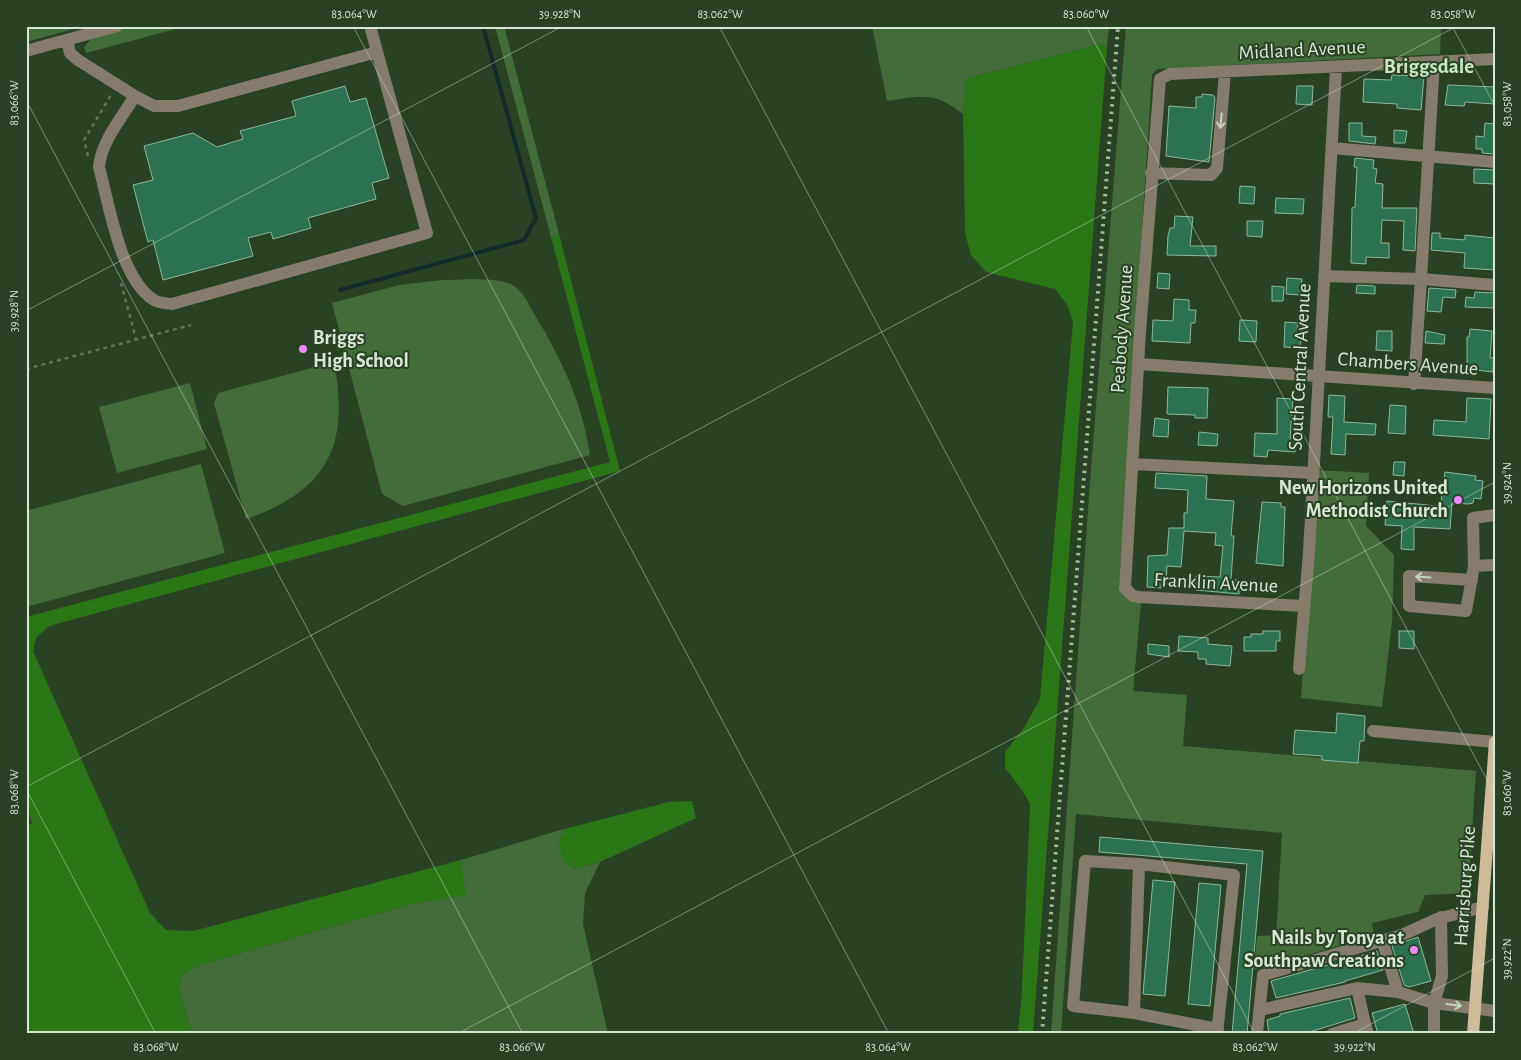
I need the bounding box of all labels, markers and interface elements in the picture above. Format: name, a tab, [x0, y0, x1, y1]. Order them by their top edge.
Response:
text: 83.064°W	[331, 8, 377, 20]
text: 39.928°N	[539, 8, 581, 20]
text: 83.062°W	[697, 8, 743, 20]
text: 83.060°W	[1063, 8, 1109, 20]
text: 83.058°W	[1431, 8, 1476, 20]
street label: Midland Avenue	[1238, 37, 1366, 63]
district label: Briggsdale	[1384, 56, 1474, 77]
text: 83.066°W	[8, 80, 20, 126]
text: 83.058°W	[1501, 81, 1513, 126]
one-way arrow	[1217, 112, 1226, 128]
street label: Peabody Avenue	[1108, 264, 1136, 394]
street label: South Central Avenue	[1286, 283, 1314, 451]
text: 39.928°N	[8, 290, 20, 332]
place label: Briggs High School	[313, 328, 409, 371]
marker: Briggs High School	[297, 343, 309, 355]
street label: Chambers Avenue	[1337, 349, 1479, 379]
text: 39.924°N	[1501, 462, 1513, 504]
place label: New Horizons United Methodist Church	[1278, 478, 1448, 521]
marker: New Horizons United Methodist Church	[1452, 494, 1464, 506]
street label: Franklin Avenue	[1153, 570, 1279, 596]
one-way arrow	[1415, 572, 1431, 581]
text: 83.068°W	[8, 769, 20, 815]
text: 83.060°W	[1501, 770, 1513, 816]
street label: Harrisburg Pike	[1451, 825, 1479, 947]
place label: Nails by Tonya at Southpaw Creations	[1244, 928, 1404, 971]
text: 39.922°N	[1501, 938, 1513, 980]
marker: Nails by Tonya at Southpaw Creations	[1408, 944, 1420, 956]
one-way arrow	[1446, 1000, 1462, 1010]
text: 83.068°W	[133, 1041, 179, 1053]
text: 83.066°W	[499, 1041, 545, 1053]
text: 83.064°W	[865, 1041, 911, 1053]
text: 83.062°W	[1232, 1041, 1278, 1053]
text: 39.922°N	[1334, 1041, 1376, 1053]

